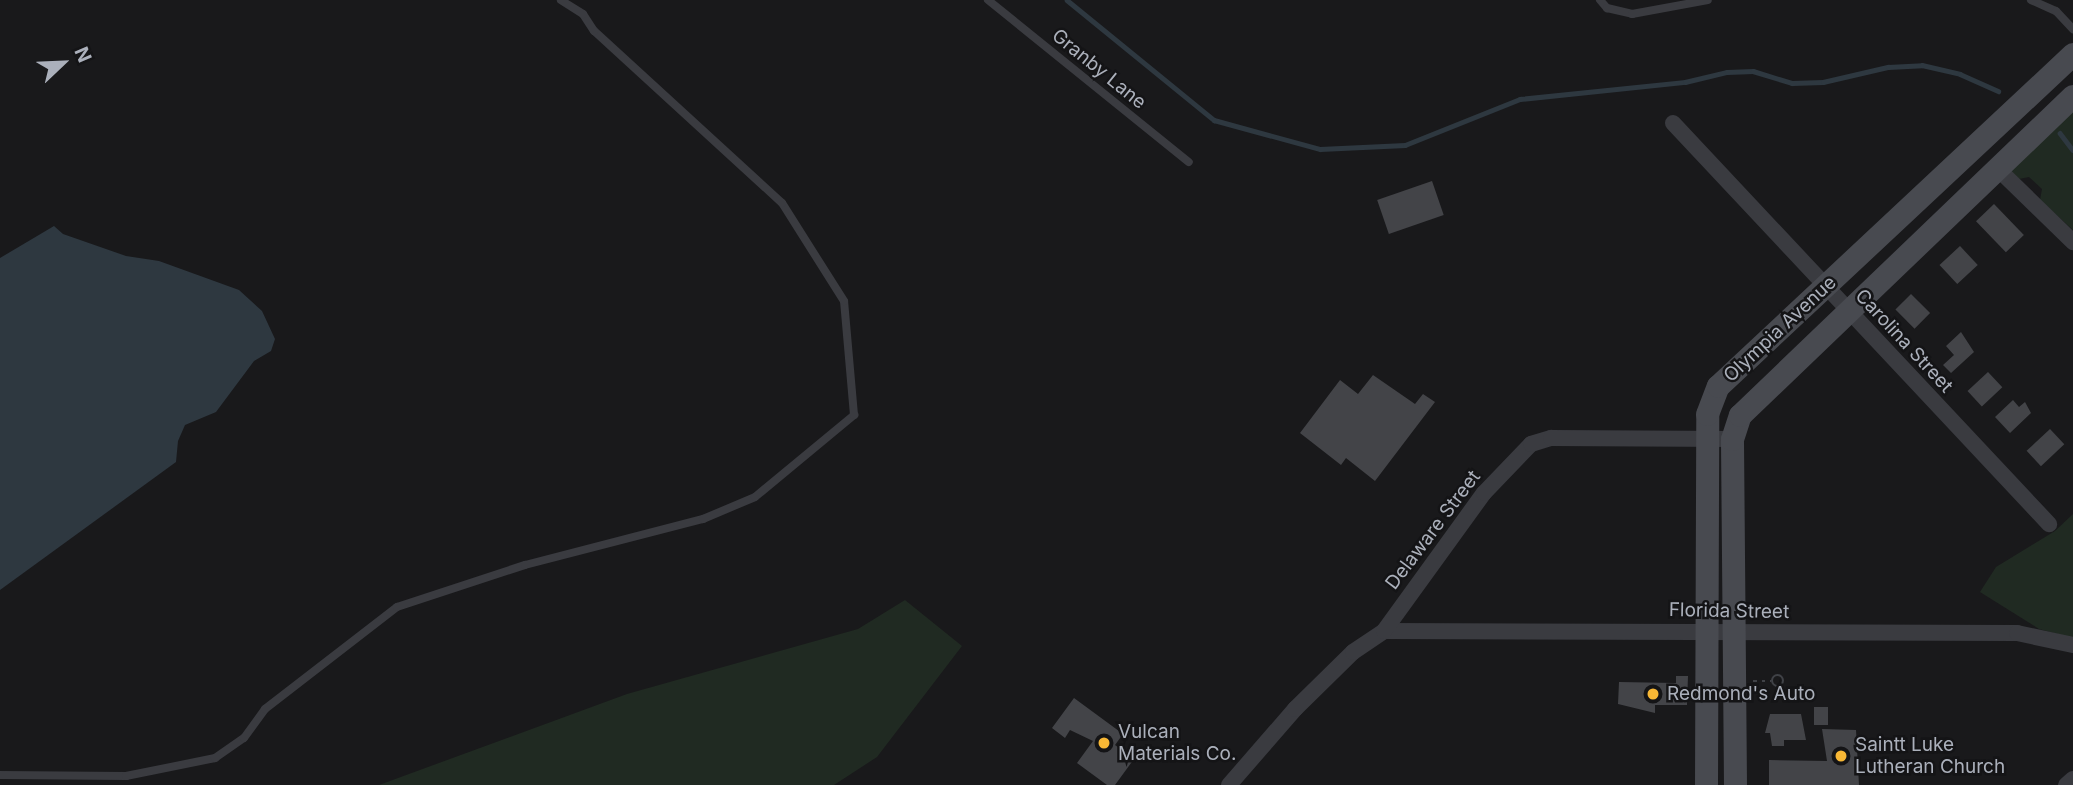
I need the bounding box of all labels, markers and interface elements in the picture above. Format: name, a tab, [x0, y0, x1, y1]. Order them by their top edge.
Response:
street label: Granby Lane	[1047, 24, 1151, 114]
north arrow	[28, 28, 98, 98]
text: N	[69, 43, 96, 66]
street label: Olympia Avenue	[1719, 271, 1841, 387]
street label: Carolina Street	[1850, 285, 1958, 397]
street label: Delaware Street	[1381, 466, 1485, 594]
street label: Florida Street	[1669, 599, 1789, 623]
place label: Redmond's Auto	[1667, 683, 1815, 705]
marker: Redmond's Auto	[1645, 686, 1661, 702]
place label: Vulcan Materials Co.	[1118, 721, 1236, 765]
place label: Saintt Luke Lutheran Church	[1855, 734, 2005, 778]
marker: Vulcan Materials Co.	[1096, 735, 1112, 751]
marker: Saintt Luke Lutheran Church	[1833, 748, 1849, 764]

